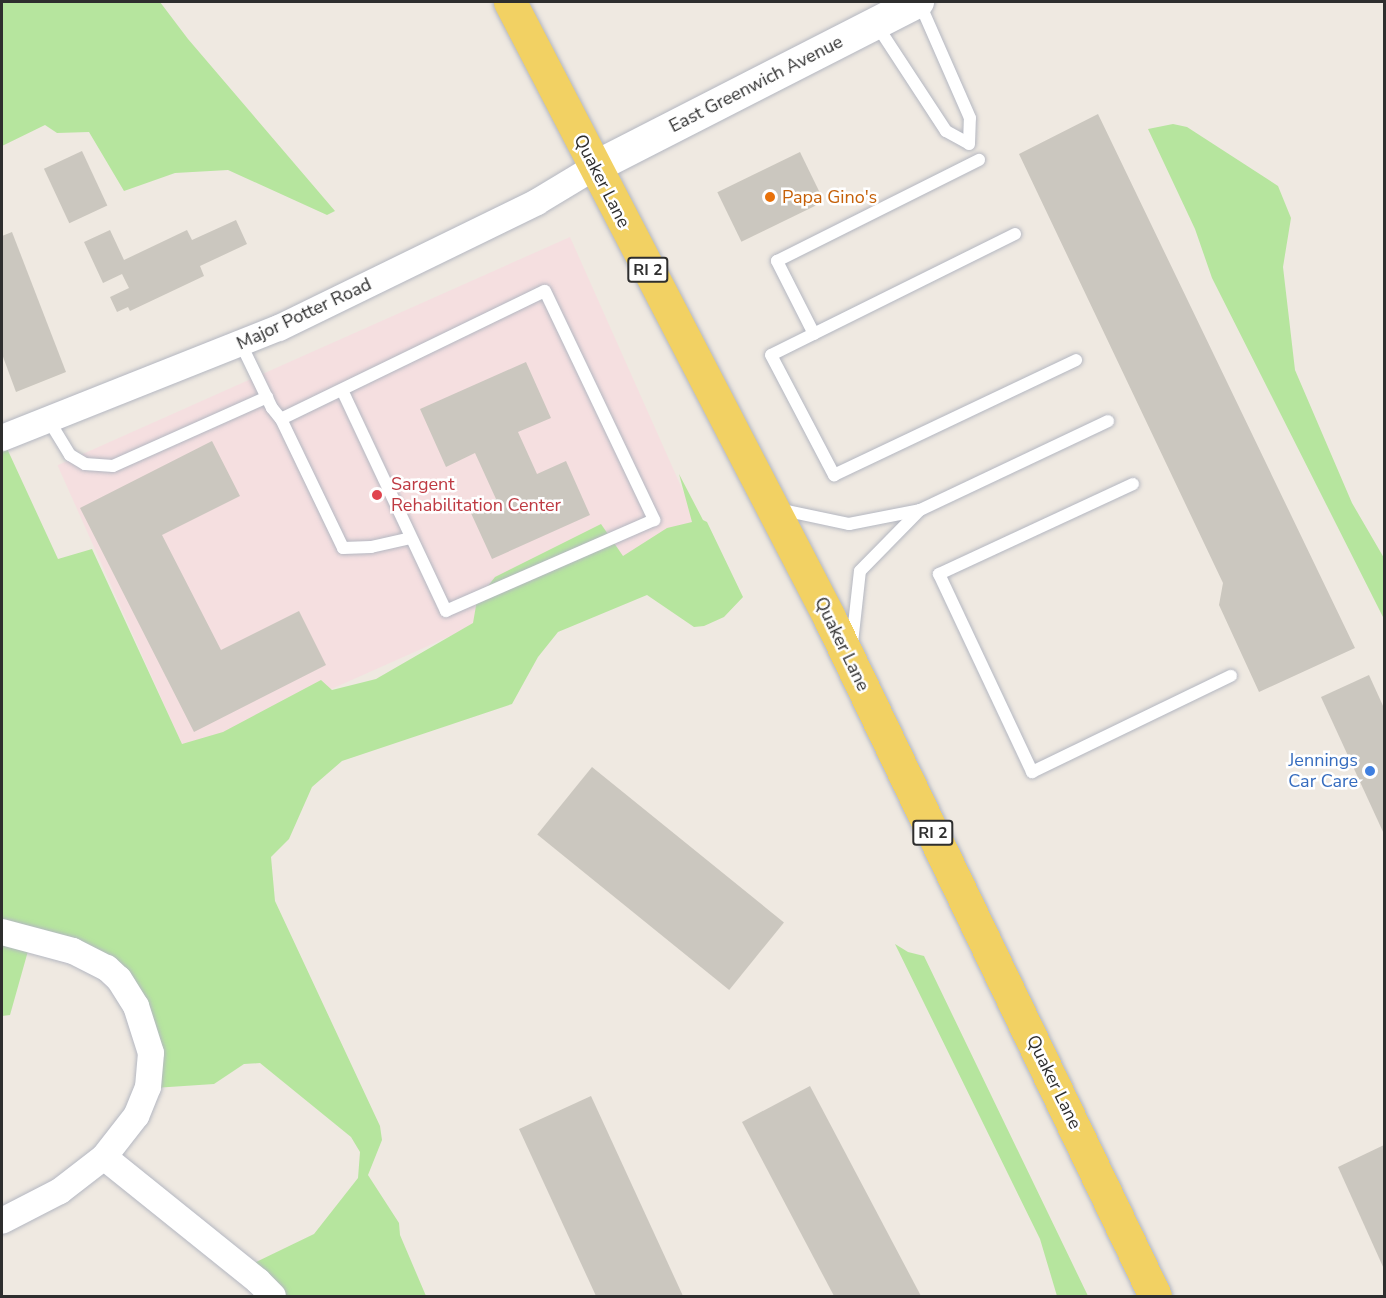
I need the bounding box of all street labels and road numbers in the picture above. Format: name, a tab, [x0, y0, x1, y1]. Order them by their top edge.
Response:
street label: East Greenwich Avenue	[666, 31, 846, 137]
street label: Quaker Lane	[569, 131, 635, 231]
road number: RI 2	[627, 257, 669, 283]
street label: Major Potter Road	[233, 273, 375, 355]
street label: Quaker Lane	[810, 593, 874, 695]
road number: RI 2	[912, 820, 954, 846]
street label: Quaker Lane	[1022, 1031, 1086, 1133]

